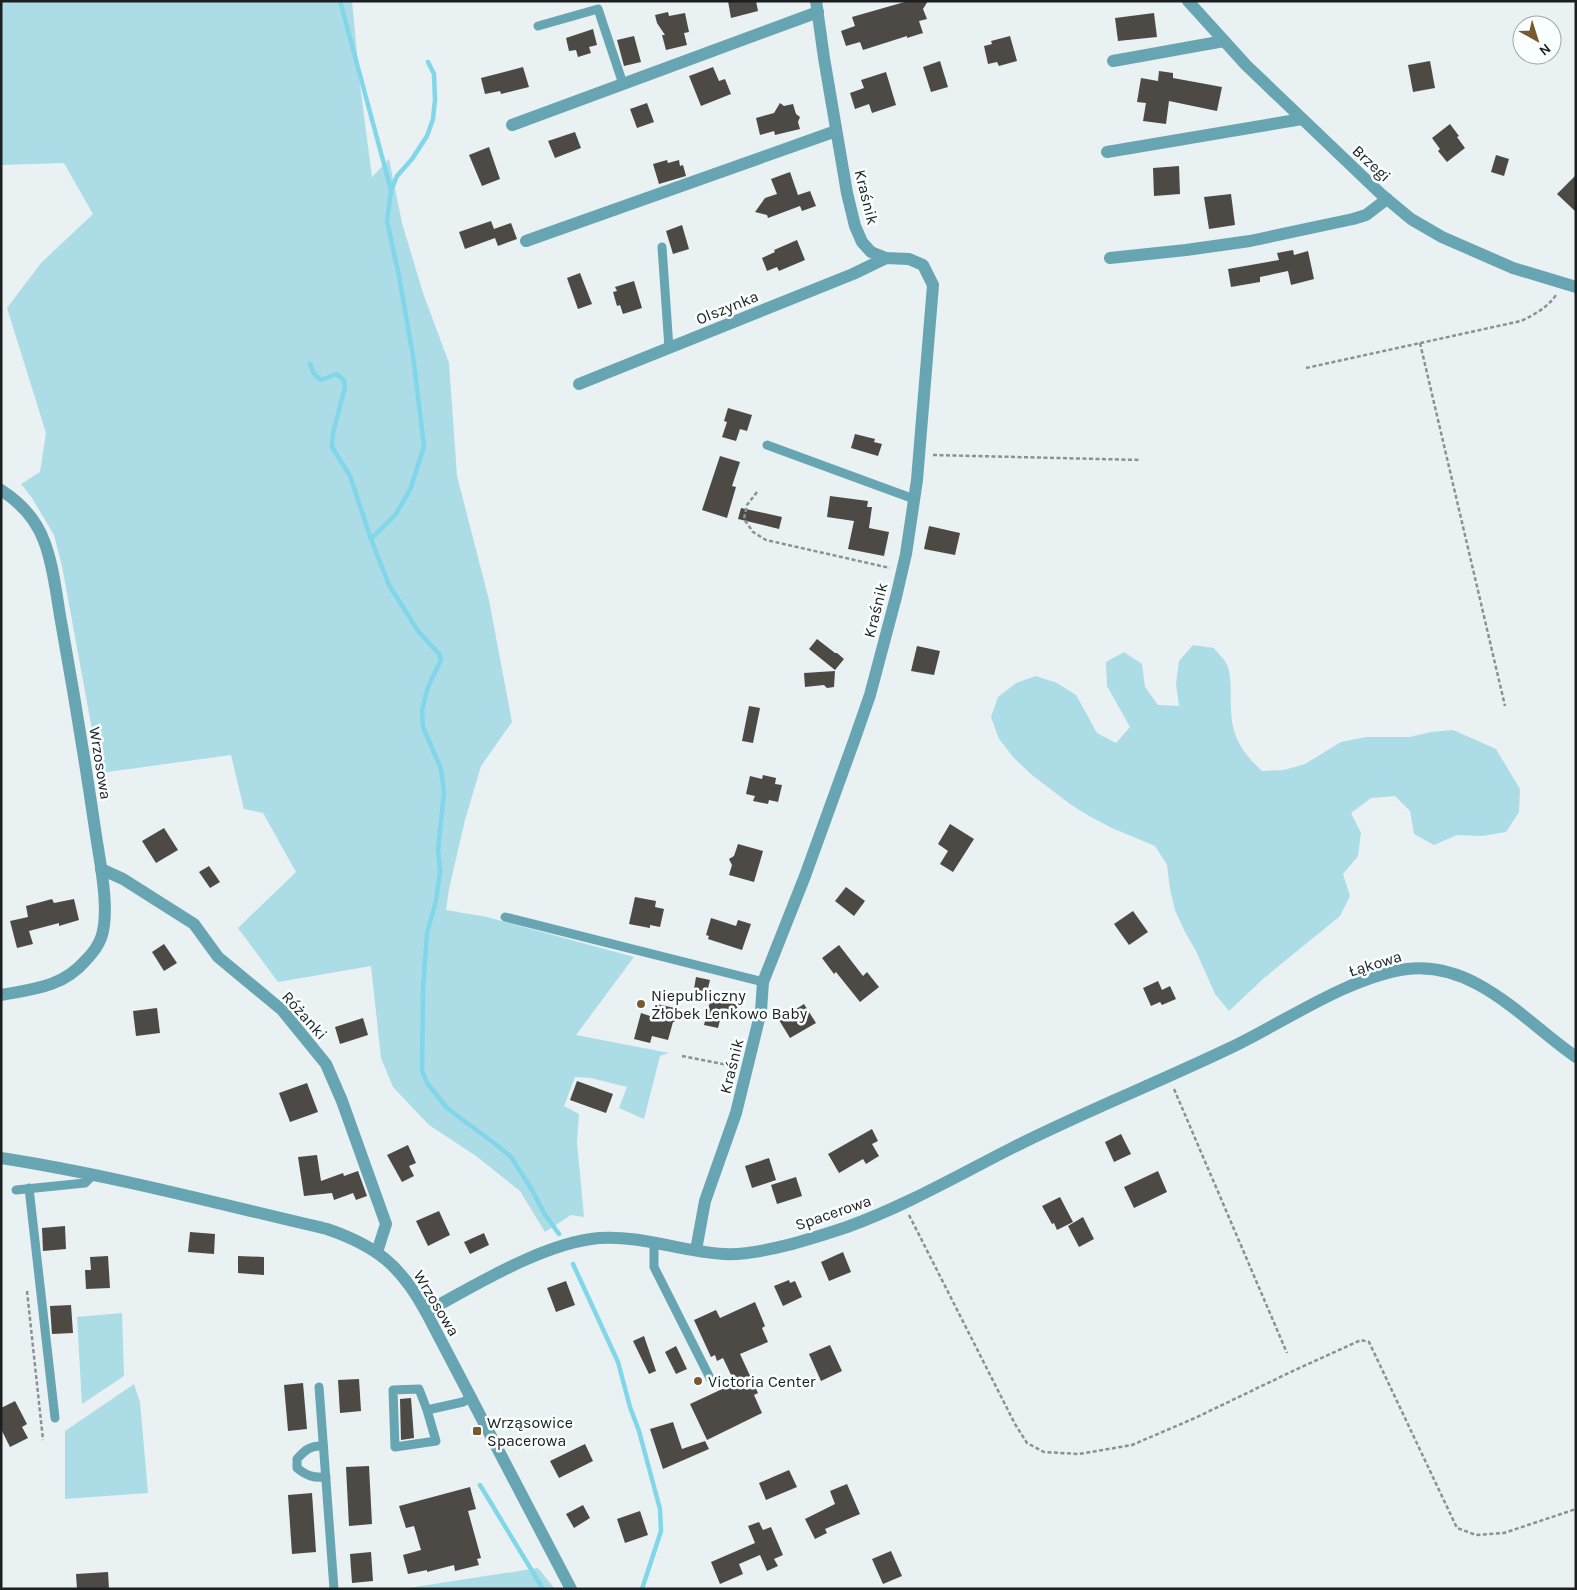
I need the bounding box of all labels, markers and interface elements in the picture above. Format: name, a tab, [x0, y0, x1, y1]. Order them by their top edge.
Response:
north arrow	[1512, 15, 1562, 65]
text: N	[1536, 40, 1554, 59]
street label: Brzegi	[1349, 141, 1395, 186]
street label: Kraśnik	[851, 168, 883, 227]
street label: Olszynka	[693, 286, 761, 329]
street label: Kraśnik	[859, 581, 891, 640]
street label: Wrzosowa	[85, 725, 116, 801]
street label: Łąkowa	[1346, 946, 1404, 981]
place label: Niepubliczny Żłobek Lenkowo Baby	[651, 986, 808, 1023]
street label: Różanki	[278, 987, 331, 1043]
marker: Niepubliczny Żłobek Lenkowo Baby	[635, 998, 647, 1010]
street label: Kraśnik	[715, 1037, 747, 1096]
street label: Spacerowa	[793, 1191, 874, 1234]
street label: Wrzosowa	[410, 1267, 464, 1340]
place label: Victoria Center	[708, 1372, 816, 1391]
marker: Victoria Center	[692, 1375, 704, 1387]
place label: Wrząsowice Spacerowa	[487, 1413, 573, 1450]
marker: Wrząsowice Spacerowa	[471, 1425, 483, 1437]

